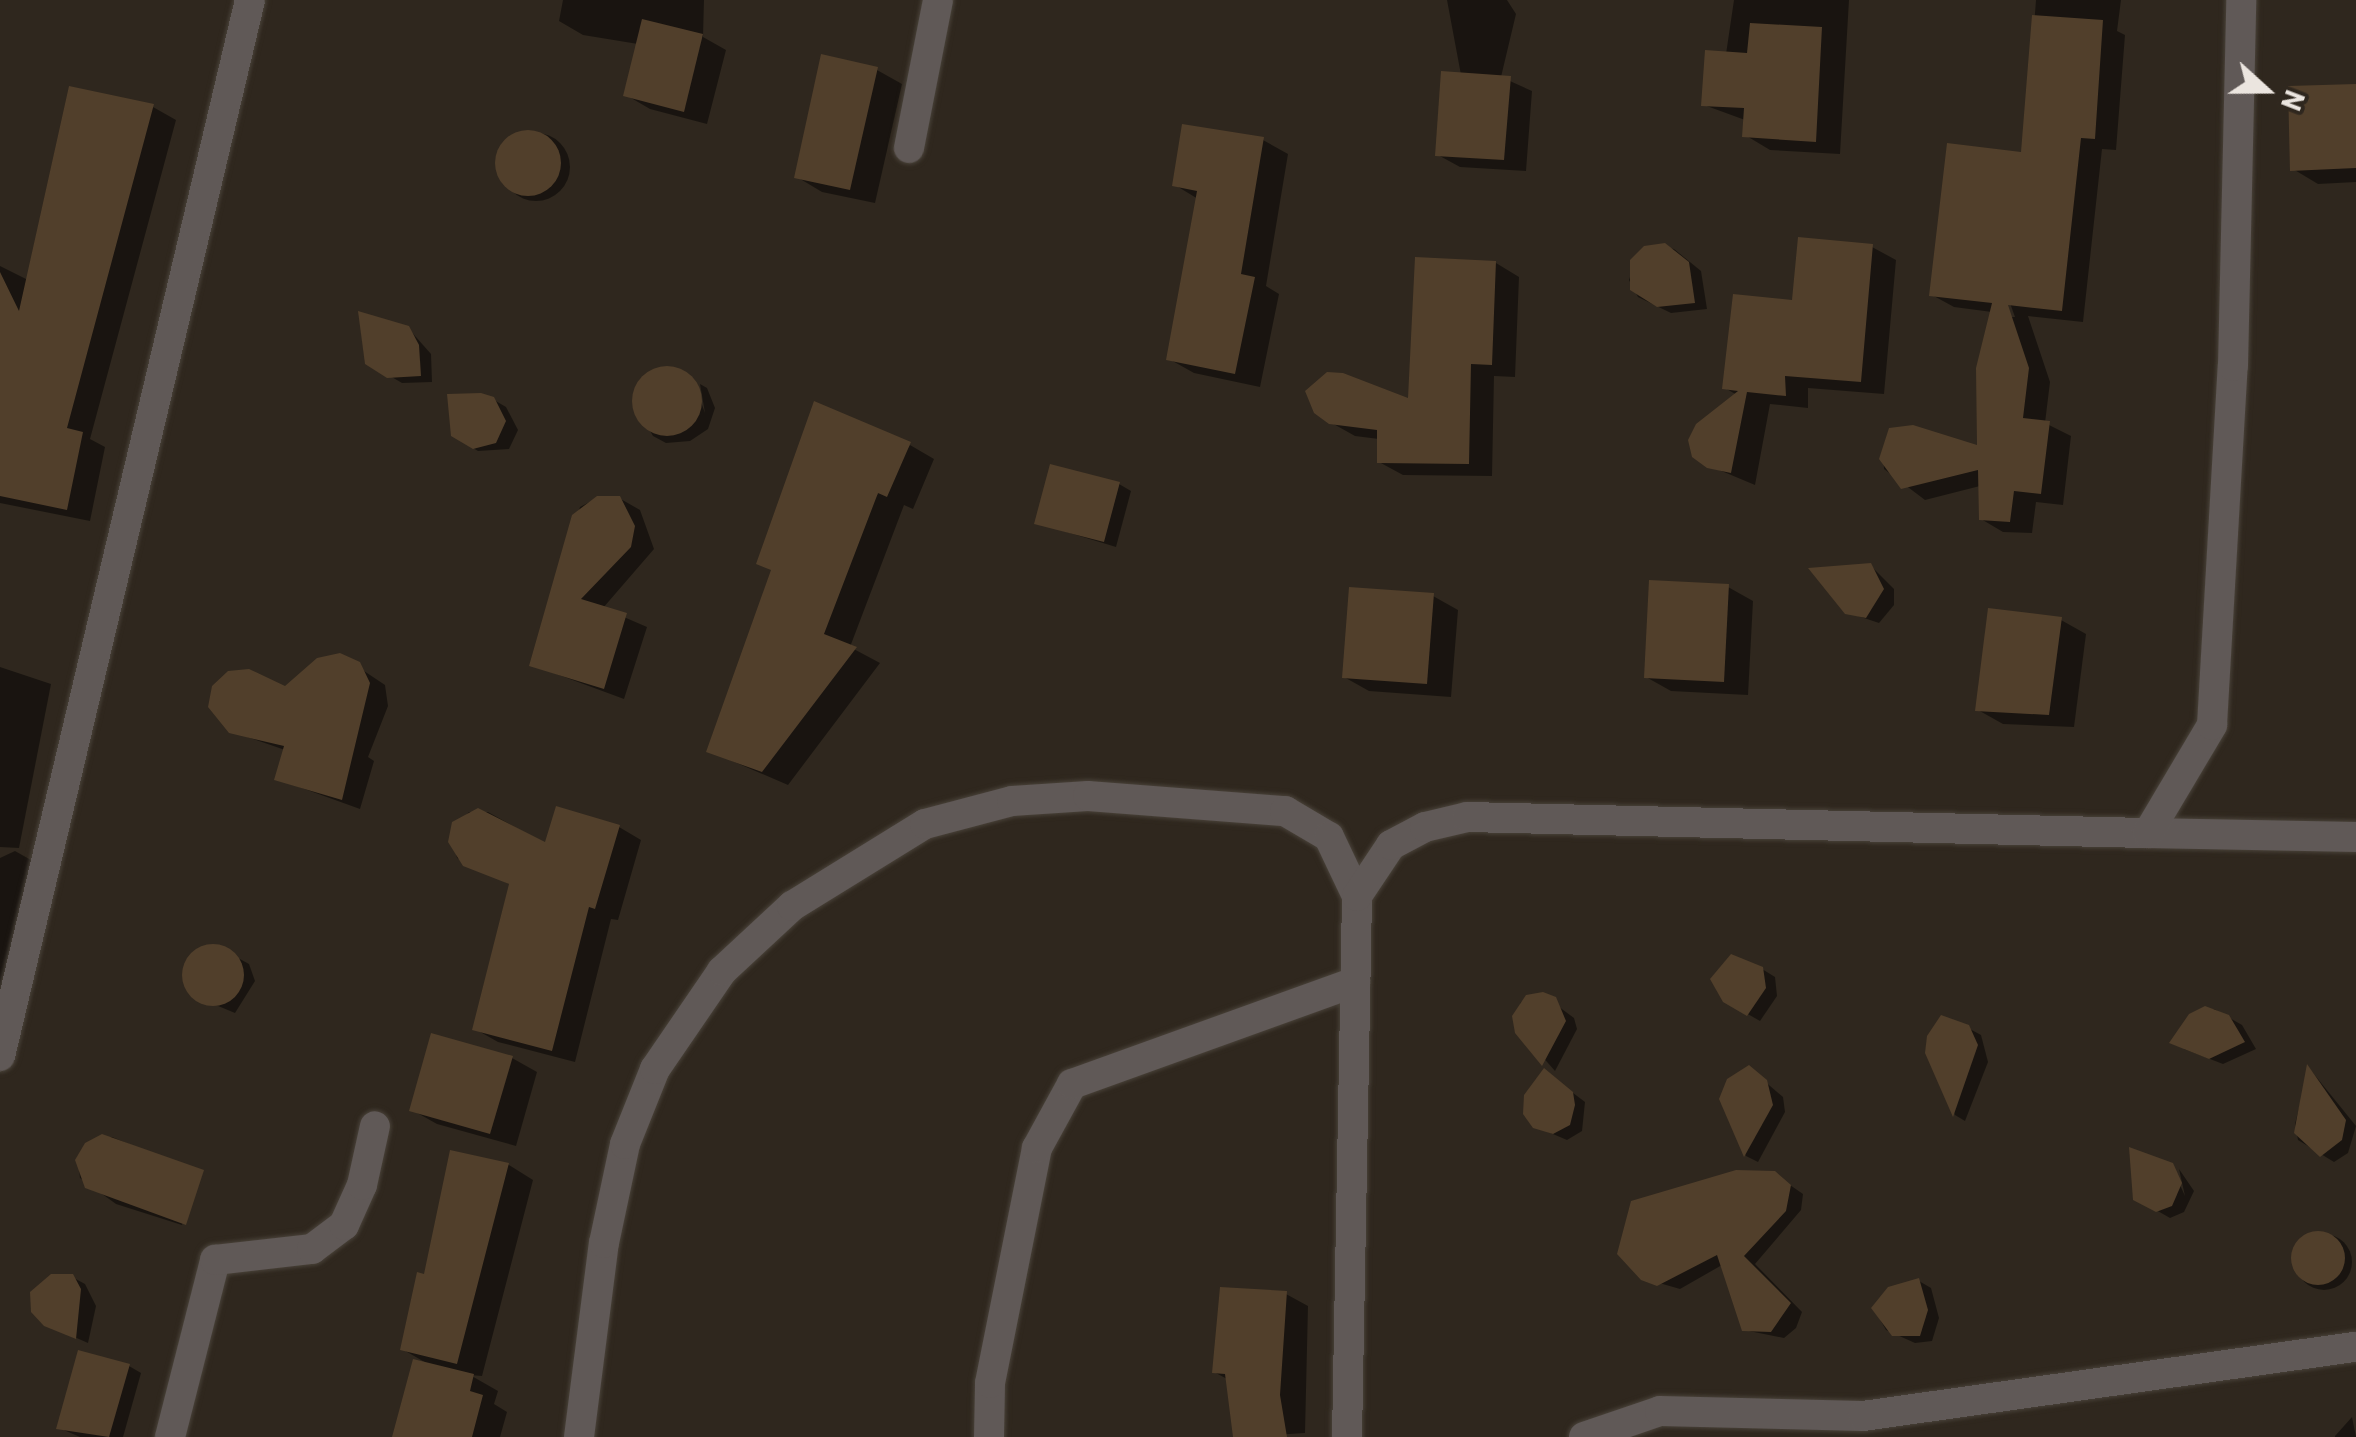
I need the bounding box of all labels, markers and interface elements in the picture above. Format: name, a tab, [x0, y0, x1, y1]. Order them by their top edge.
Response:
north arrow	[2216, 40, 2316, 140]
text: N	[2275, 86, 2313, 116]

